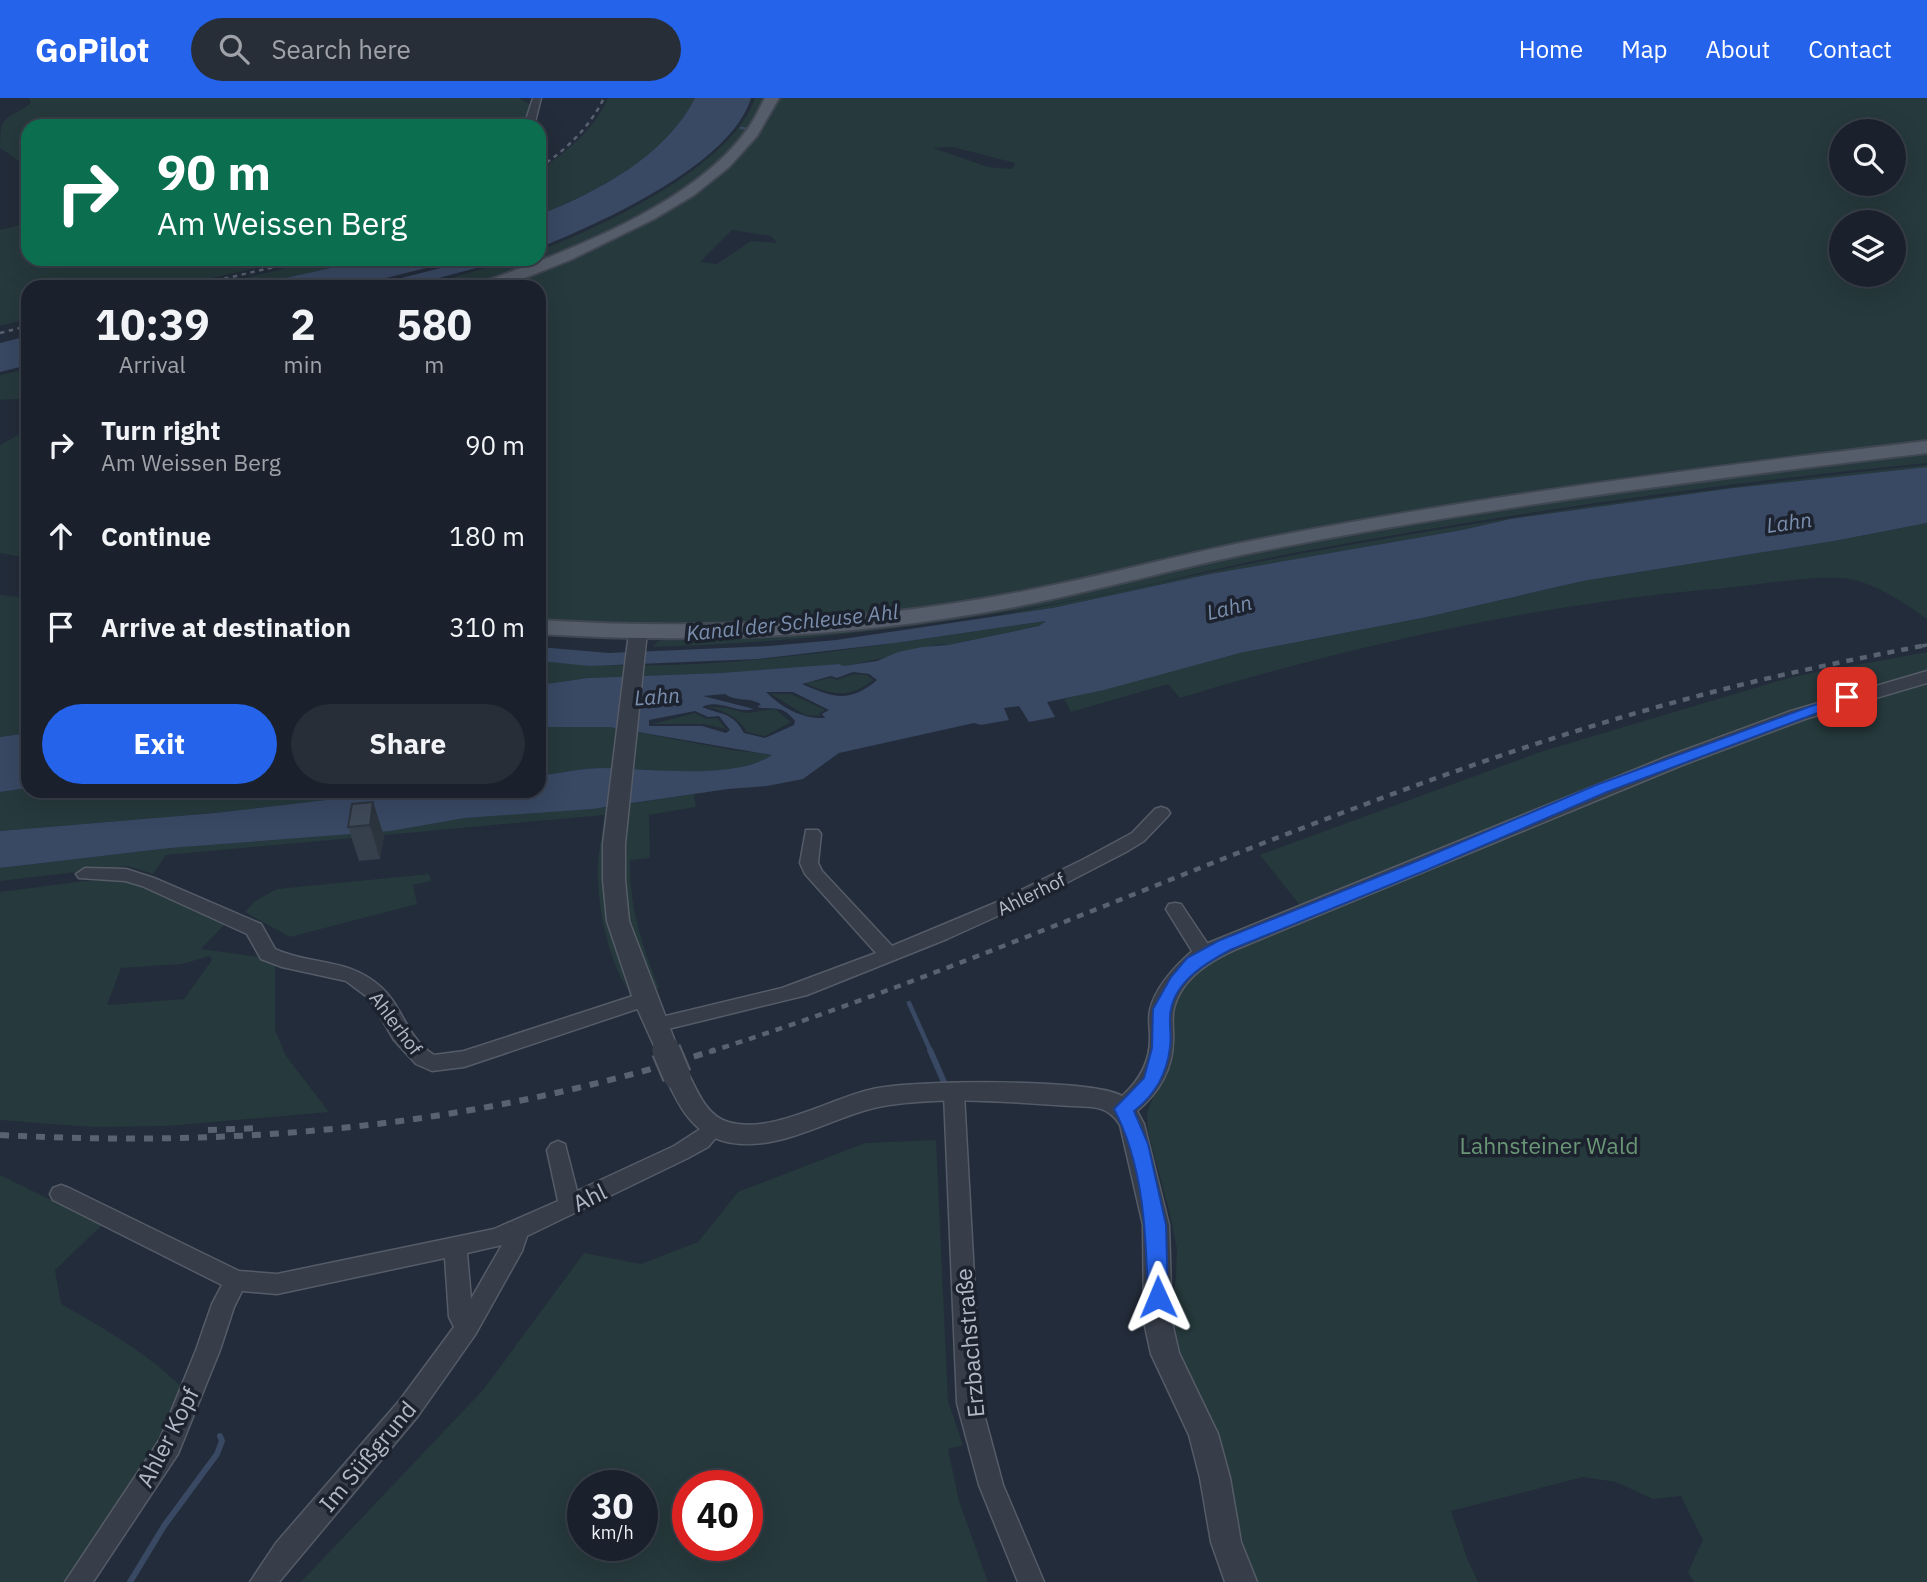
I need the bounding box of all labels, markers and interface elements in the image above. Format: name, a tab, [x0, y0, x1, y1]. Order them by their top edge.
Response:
search box	[191, 18, 681, 81]
text: GoPilot	[35, 28, 149, 71]
icon: search	[215, 30, 253, 68]
text: Search here	[271, 32, 411, 66]
text: Home	[1519, 33, 1583, 65]
text: Map	[1621, 33, 1667, 65]
text: About	[1705, 33, 1770, 65]
text: Contact	[1808, 33, 1892, 65]
map controls	[1829, 119, 1906, 287]
button: search	[1829, 119, 1906, 196]
text: 90 m	[157, 140, 271, 203]
icon: right	[42, 147, 133, 238]
text: Am Weissen Berg	[157, 202, 407, 244]
button: layers	[1829, 210, 1906, 287]
text: 10:39	[95, 297, 210, 352]
text: 2	[290, 297, 316, 352]
text: 580	[396, 297, 472, 352]
text: Arrival	[119, 349, 186, 379]
text: min	[284, 349, 322, 379]
text: m	[424, 349, 444, 379]
text: Turn right	[101, 413, 220, 447]
icon: right	[42, 426, 80, 464]
text: 90 m	[465, 428, 525, 462]
text: Am Weissen Berg	[101, 447, 281, 477]
water label: Lahn	[1764, 505, 1814, 539]
icon: ahead	[42, 517, 80, 555]
text: Continue	[101, 519, 211, 553]
text: 180 m	[449, 519, 525, 553]
water label: Lahn	[1203, 588, 1255, 626]
water label: Kanal der Schleuse Ahl	[685, 597, 900, 647]
icon: arrive	[42, 608, 80, 646]
text: Arrive at destination	[101, 610, 351, 644]
text: 310 m	[449, 610, 525, 644]
pin	[1817, 667, 1877, 727]
icon: arrive	[1828, 678, 1866, 716]
water label: Lahn	[633, 680, 681, 712]
button: Exit	[42, 704, 277, 784]
button: Share	[291, 704, 525, 784]
street label: Ahlerhof	[993, 867, 1069, 921]
street label: Ahlerhof	[364, 987, 428, 1059]
park label: Lahnsteiner Wald	[1459, 1130, 1639, 1160]
street label: Ahl	[567, 1176, 611, 1218]
position arrow	[1121, 1260, 1195, 1334]
street label: Erzbachstraße	[948, 1267, 990, 1419]
street label: Ahler Kopf	[129, 1382, 205, 1492]
street label: Im Süßgrund	[312, 1394, 422, 1518]
speed limit sign: 40	[672, 1470, 763, 1561]
text: 30	[591, 1483, 634, 1529]
text: km/h	[591, 1521, 634, 1544]

